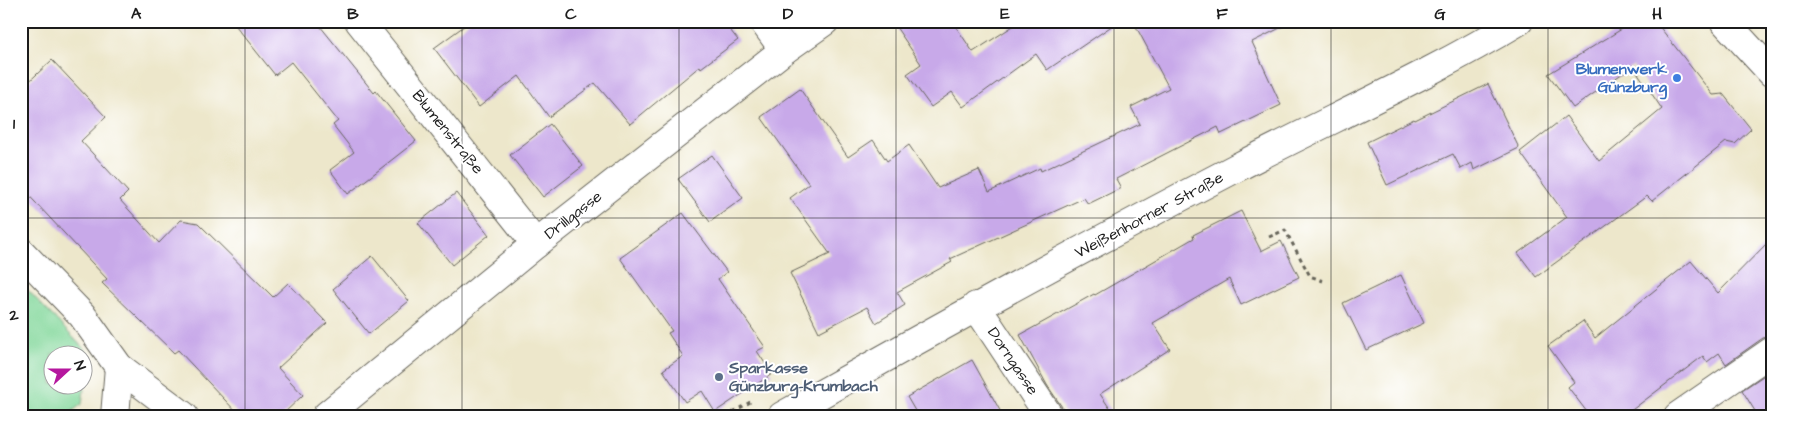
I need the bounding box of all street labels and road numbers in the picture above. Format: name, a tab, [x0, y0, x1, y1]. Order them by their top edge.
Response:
street label: Blumenstraße	[407, 85, 489, 179]
street label: Weißenhorner Straße	[1071, 166, 1228, 264]
street label: Drillgasse	[540, 185, 607, 245]
street label: Dorngasse	[981, 323, 1044, 400]

